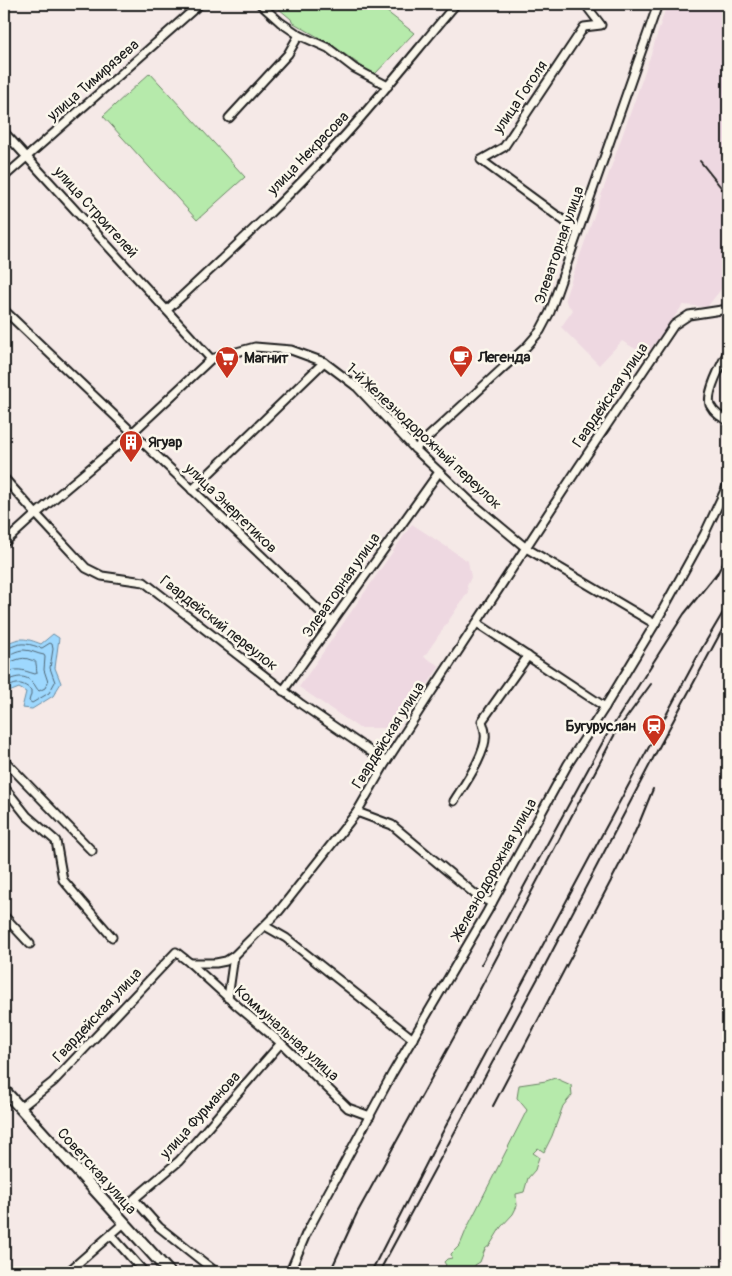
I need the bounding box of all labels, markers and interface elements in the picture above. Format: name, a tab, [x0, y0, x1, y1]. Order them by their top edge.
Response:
street label: улица Тимирязева	[43, 35, 143, 126]
street label: улица Гоголя	[489, 57, 552, 138]
street label: улица Некрасова	[263, 107, 353, 200]
street label: улица Строителей	[49, 162, 142, 262]
street label: Элеваторная улица	[530, 184, 589, 307]
street label: Гвардейская улица	[568, 339, 652, 451]
cafe icon: Легенда	[448, 344, 474, 378]
supermarket icon: Магнит	[214, 345, 240, 379]
place label: Легенда	[477, 348, 530, 367]
place label: Магнит	[244, 349, 289, 368]
street label: 1-й Железнодорожный переулок	[342, 359, 506, 514]
building icon: Ягуар	[118, 429, 144, 463]
place label: Ягуар	[148, 433, 182, 452]
street label: улица Энергетиков	[180, 459, 281, 557]
street label: Элеваторная улица	[298, 529, 385, 641]
street label: Гвардейский переулок	[156, 571, 282, 675]
street label: Гвардейская улица	[348, 678, 429, 792]
station icon: Бугуруслан	[641, 713, 667, 747]
place label: Бугуруслан	[566, 717, 637, 736]
street label: Железнодорожная улица	[447, 795, 541, 945]
street label: Гвардейская улица	[49, 964, 146, 1067]
street label: Коммунальная улица	[230, 981, 343, 1085]
street label: улица Фурманова	[156, 1068, 245, 1164]
street label: Советская улица	[53, 1124, 140, 1218]

